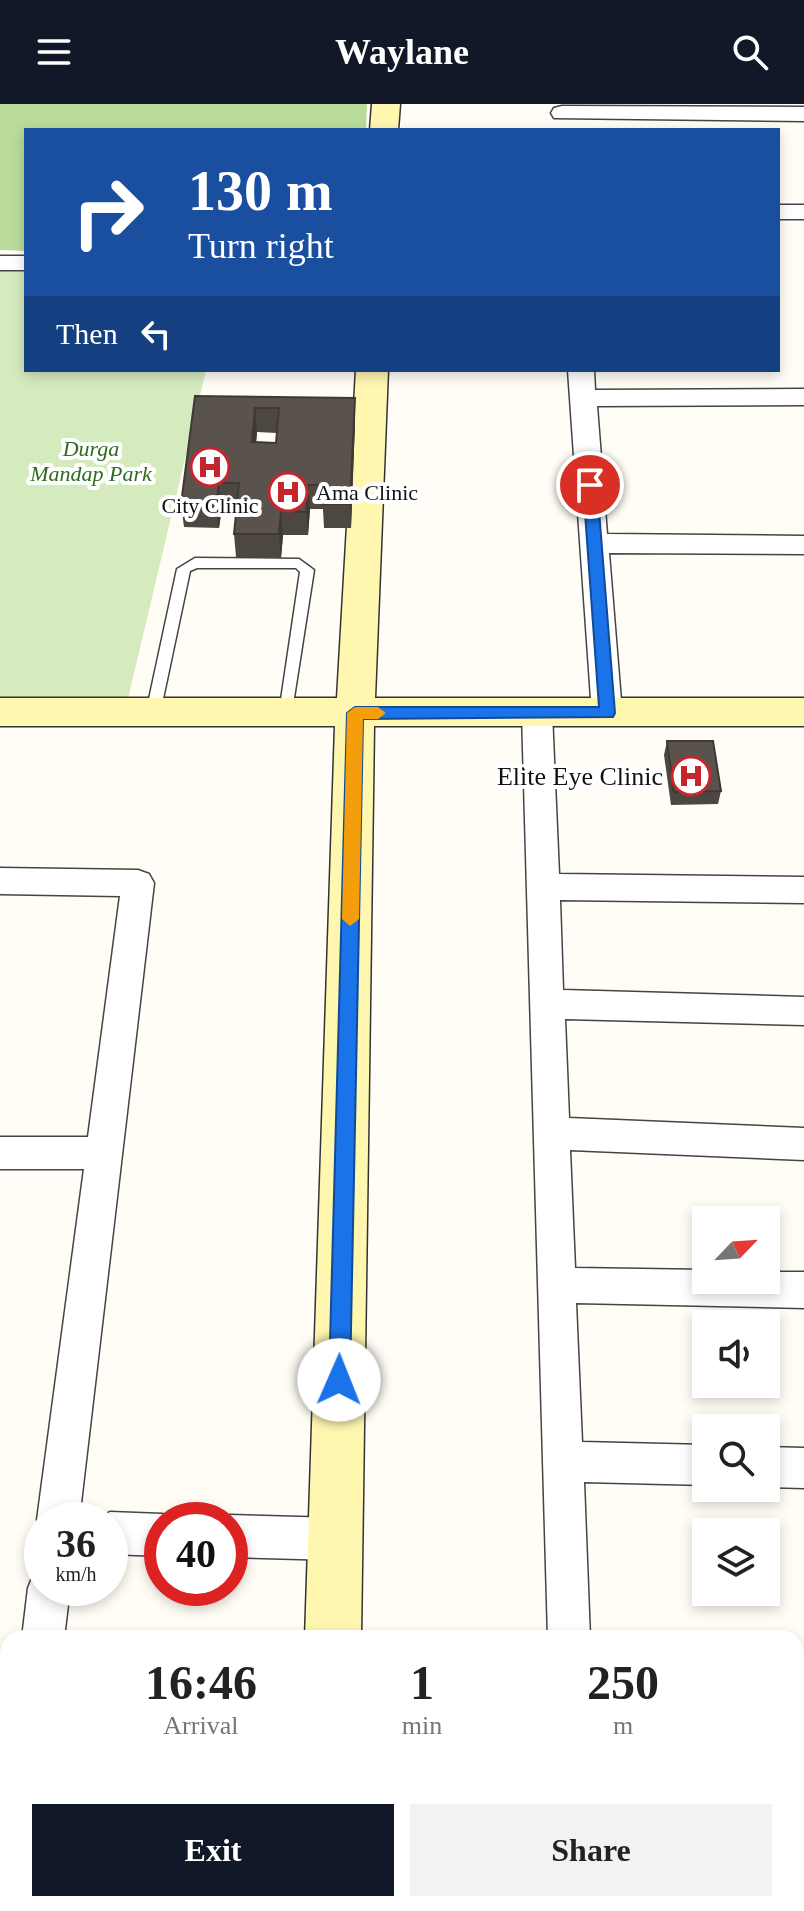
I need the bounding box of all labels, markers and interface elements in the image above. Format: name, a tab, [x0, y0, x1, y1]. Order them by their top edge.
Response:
icon: menu	[32, 30, 76, 74]
icon: search	[728, 30, 772, 74]
text: Waylane	[335, 32, 469, 72]
icon: right	[56, 160, 160, 264]
text: 130 m	[188, 160, 333, 222]
text: Turn right	[188, 226, 334, 266]
icon: left	[134, 312, 178, 356]
text: Then	[56, 317, 118, 350]
park label: Durga Mandap Park	[29, 436, 153, 486]
hospital icon: City Clinic	[189, 446, 231, 488]
pin	[556, 451, 624, 519]
icon: arrive	[568, 463, 612, 507]
hospital icon: Ama Clinic	[267, 471, 309, 513]
place label: Ama Clinic	[316, 480, 418, 505]
place label: City Clinic	[161, 493, 259, 518]
hospital icon: Elite Eye Clinic	[670, 755, 712, 797]
place label: Elite Eye Clinic	[497, 762, 663, 791]
north arrow	[692, 1206, 780, 1294]
map controls	[692, 1206, 780, 1606]
button: sound	[692, 1310, 780, 1398]
position arrow	[297, 1338, 381, 1422]
button: search	[692, 1414, 780, 1502]
speed limit sign: 40	[144, 1502, 248, 1606]
button: layers	[692, 1518, 780, 1606]
text: 36	[56, 1521, 96, 1566]
text: km/h	[55, 1563, 97, 1585]
text: 16:46	[145, 1656, 257, 1709]
text: 1	[410, 1656, 434, 1709]
text: 250	[587, 1656, 659, 1709]
text: Arrival	[163, 1711, 238, 1740]
text: min	[402, 1711, 442, 1740]
text: m	[613, 1711, 633, 1740]
button: Exit	[32, 1804, 394, 1896]
button: Share	[410, 1804, 772, 1896]

